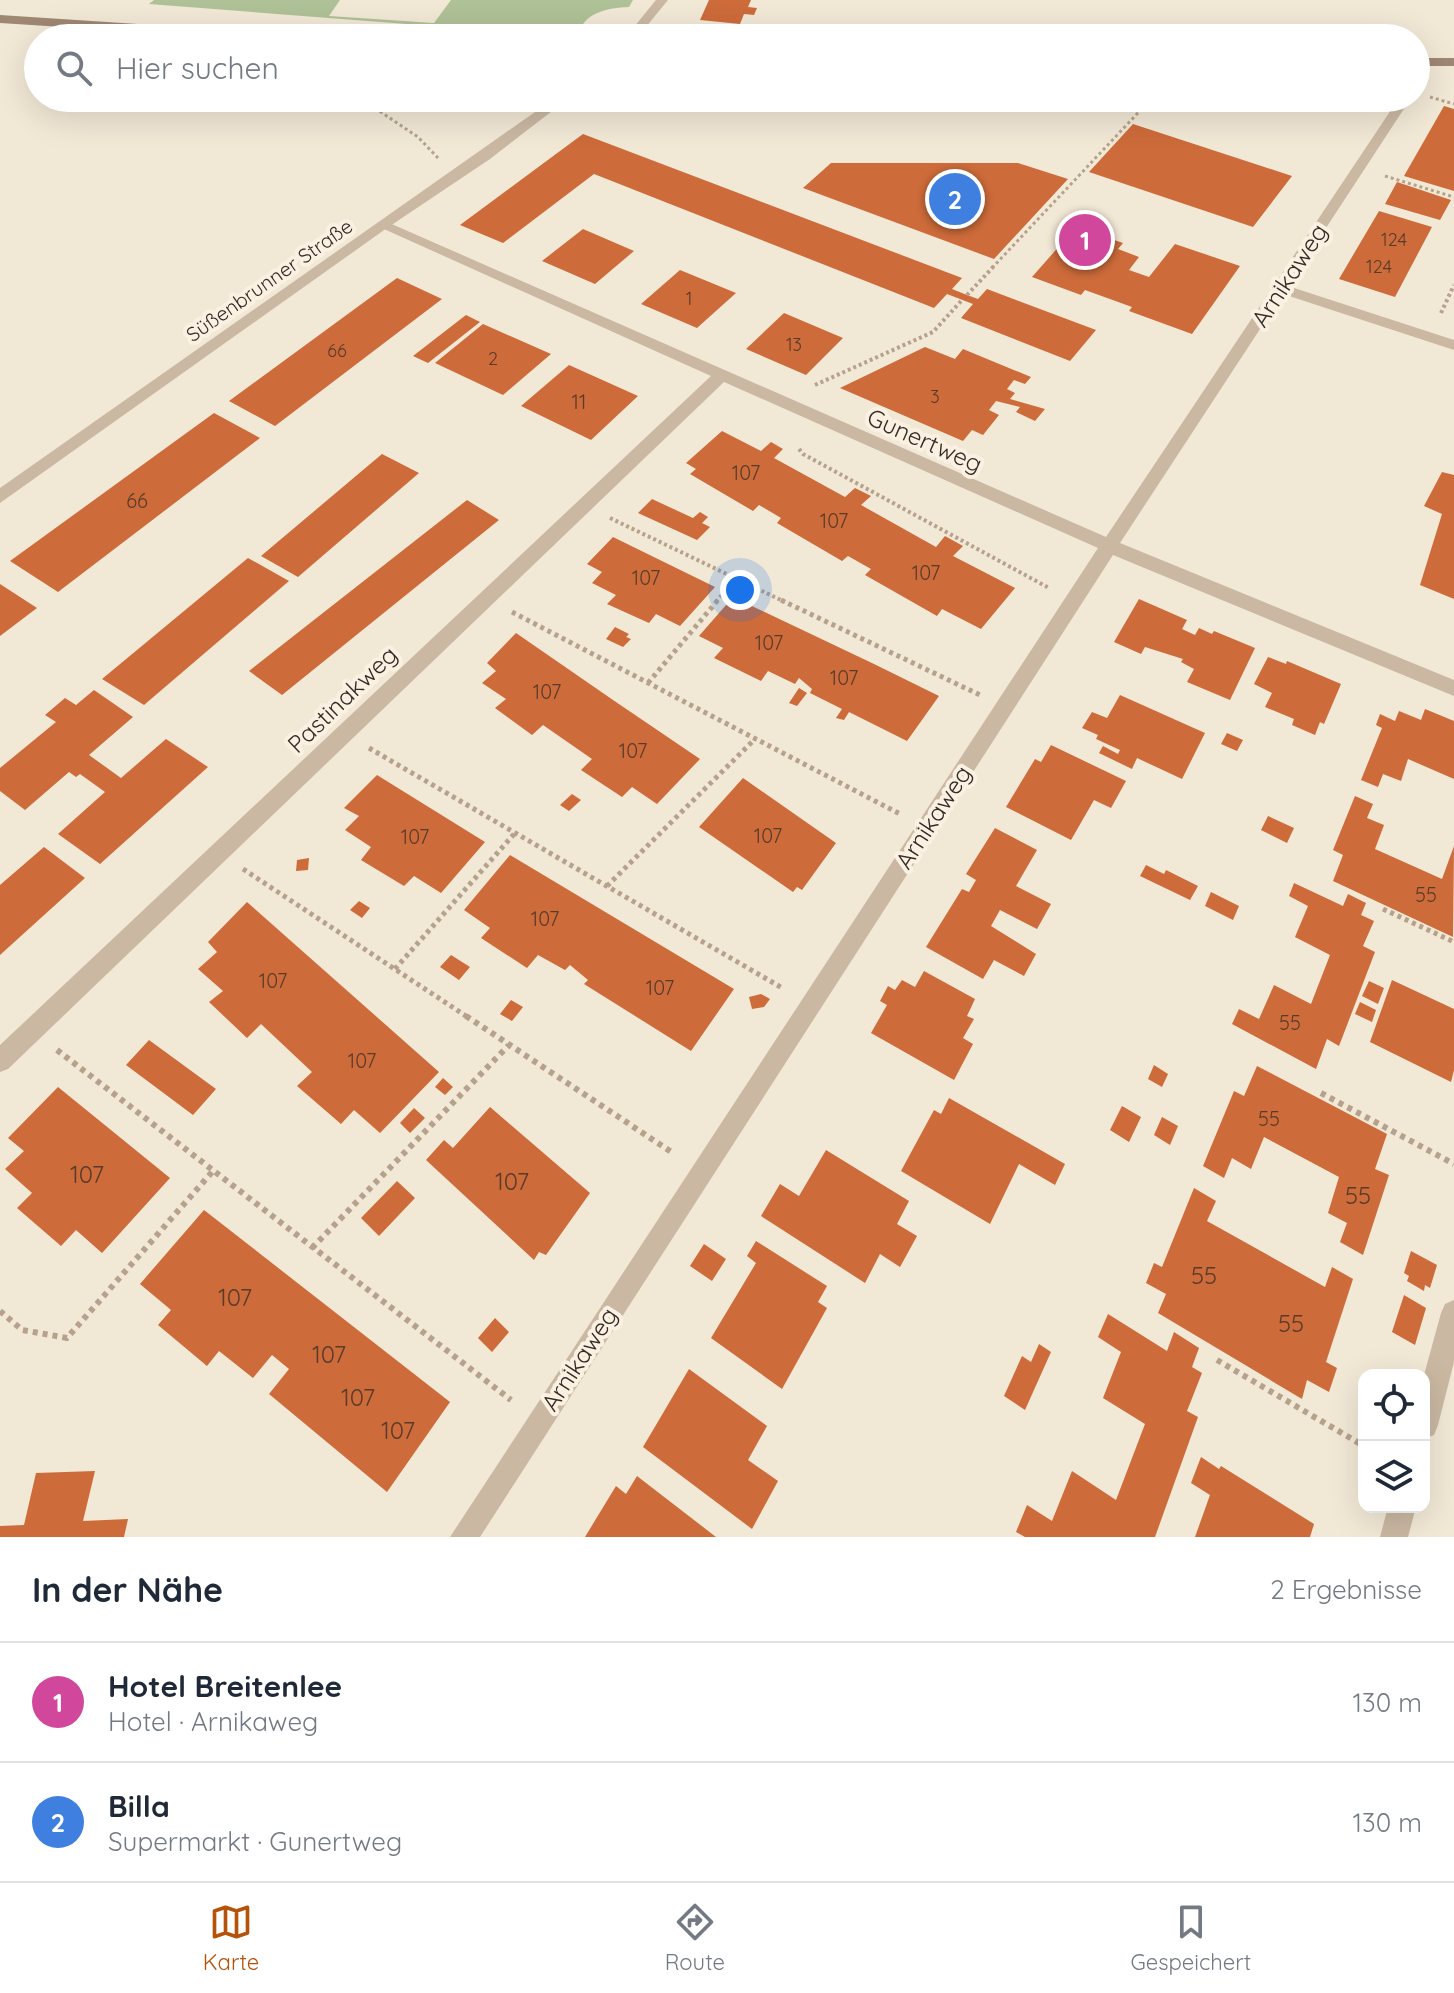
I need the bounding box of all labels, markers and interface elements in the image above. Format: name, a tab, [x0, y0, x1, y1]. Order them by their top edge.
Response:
search box	[24, 24, 1430, 112]
icon: search	[52, 46, 96, 90]
text: Hier suchen	[116, 49, 279, 87]
pin: 2	[929, 169, 981, 229]
pin: 1	[1059, 210, 1111, 270]
street label: Süßenbrunner Straße	[181, 213, 357, 347]
street label: Arnikaweg	[1244, 218, 1334, 332]
house number: 124	[1381, 228, 1407, 251]
house number: 124	[1366, 255, 1392, 278]
house number: 1	[686, 287, 692, 310]
house number: 13	[786, 333, 802, 356]
house number: 66	[327, 339, 347, 362]
house number: 2	[488, 347, 498, 370]
house number: 3	[930, 385, 940, 408]
house number: 11	[572, 389, 586, 414]
street label: Gunertweg	[863, 401, 987, 479]
house number: 107	[732, 460, 760, 485]
house number: 66	[126, 488, 148, 513]
house number: 107	[820, 508, 848, 533]
house number: 107	[912, 560, 940, 585]
house number: 107	[632, 565, 660, 590]
your location	[720, 570, 760, 610]
house number: 107	[755, 630, 783, 655]
street label: Pastinakweg	[281, 639, 403, 759]
house number: 107	[830, 665, 858, 690]
house number: 107	[533, 679, 561, 704]
house number: 107	[619, 738, 647, 763]
street label: Arnikaweg	[888, 760, 978, 874]
house number: 107	[754, 823, 782, 848]
house number: 107	[401, 824, 429, 849]
house number: 55	[1415, 882, 1437, 907]
house number: 107	[531, 906, 559, 931]
house number: 107	[259, 968, 287, 993]
house number: 107	[646, 975, 674, 1000]
house number: 55	[1279, 1010, 1301, 1035]
house number: 107	[348, 1048, 376, 1073]
house number: 55	[1258, 1106, 1280, 1131]
house number: 107	[70, 1159, 104, 1189]
house number: 107	[495, 1166, 529, 1196]
house number: 55	[1345, 1180, 1371, 1210]
house number: 55	[1191, 1260, 1217, 1290]
house number: 107	[218, 1282, 252, 1312]
street label: Arnikaweg	[534, 1302, 624, 1416]
house number: 55	[1278, 1308, 1304, 1338]
house number: 107	[312, 1339, 346, 1369]
map controls	[1358, 1369, 1430, 1513]
button: locate	[1358, 1369, 1430, 1441]
house number: 107	[341, 1382, 375, 1412]
house number: 107	[381, 1415, 415, 1445]
button: layers	[1358, 1441, 1430, 1513]
text: In der Nähe	[32, 1568, 223, 1611]
text: 2 Ergebnisse	[1270, 1573, 1422, 1606]
text: Hotel Breitenlee	[108, 1667, 342, 1705]
text: 1	[53, 1686, 63, 1719]
text: 130 m	[1352, 1686, 1422, 1719]
text: Hotel · Arnikaweg	[108, 1705, 318, 1738]
text: Billa	[108, 1787, 170, 1825]
text: 2	[51, 1806, 65, 1839]
text: 130 m	[1352, 1806, 1422, 1839]
text: Supermarkt · Gunertweg	[108, 1825, 402, 1858]
tab: Karte	[203, 1900, 259, 1976]
tab: Route	[665, 1900, 725, 1976]
tab: Gespeichert	[1130, 1900, 1251, 1976]

